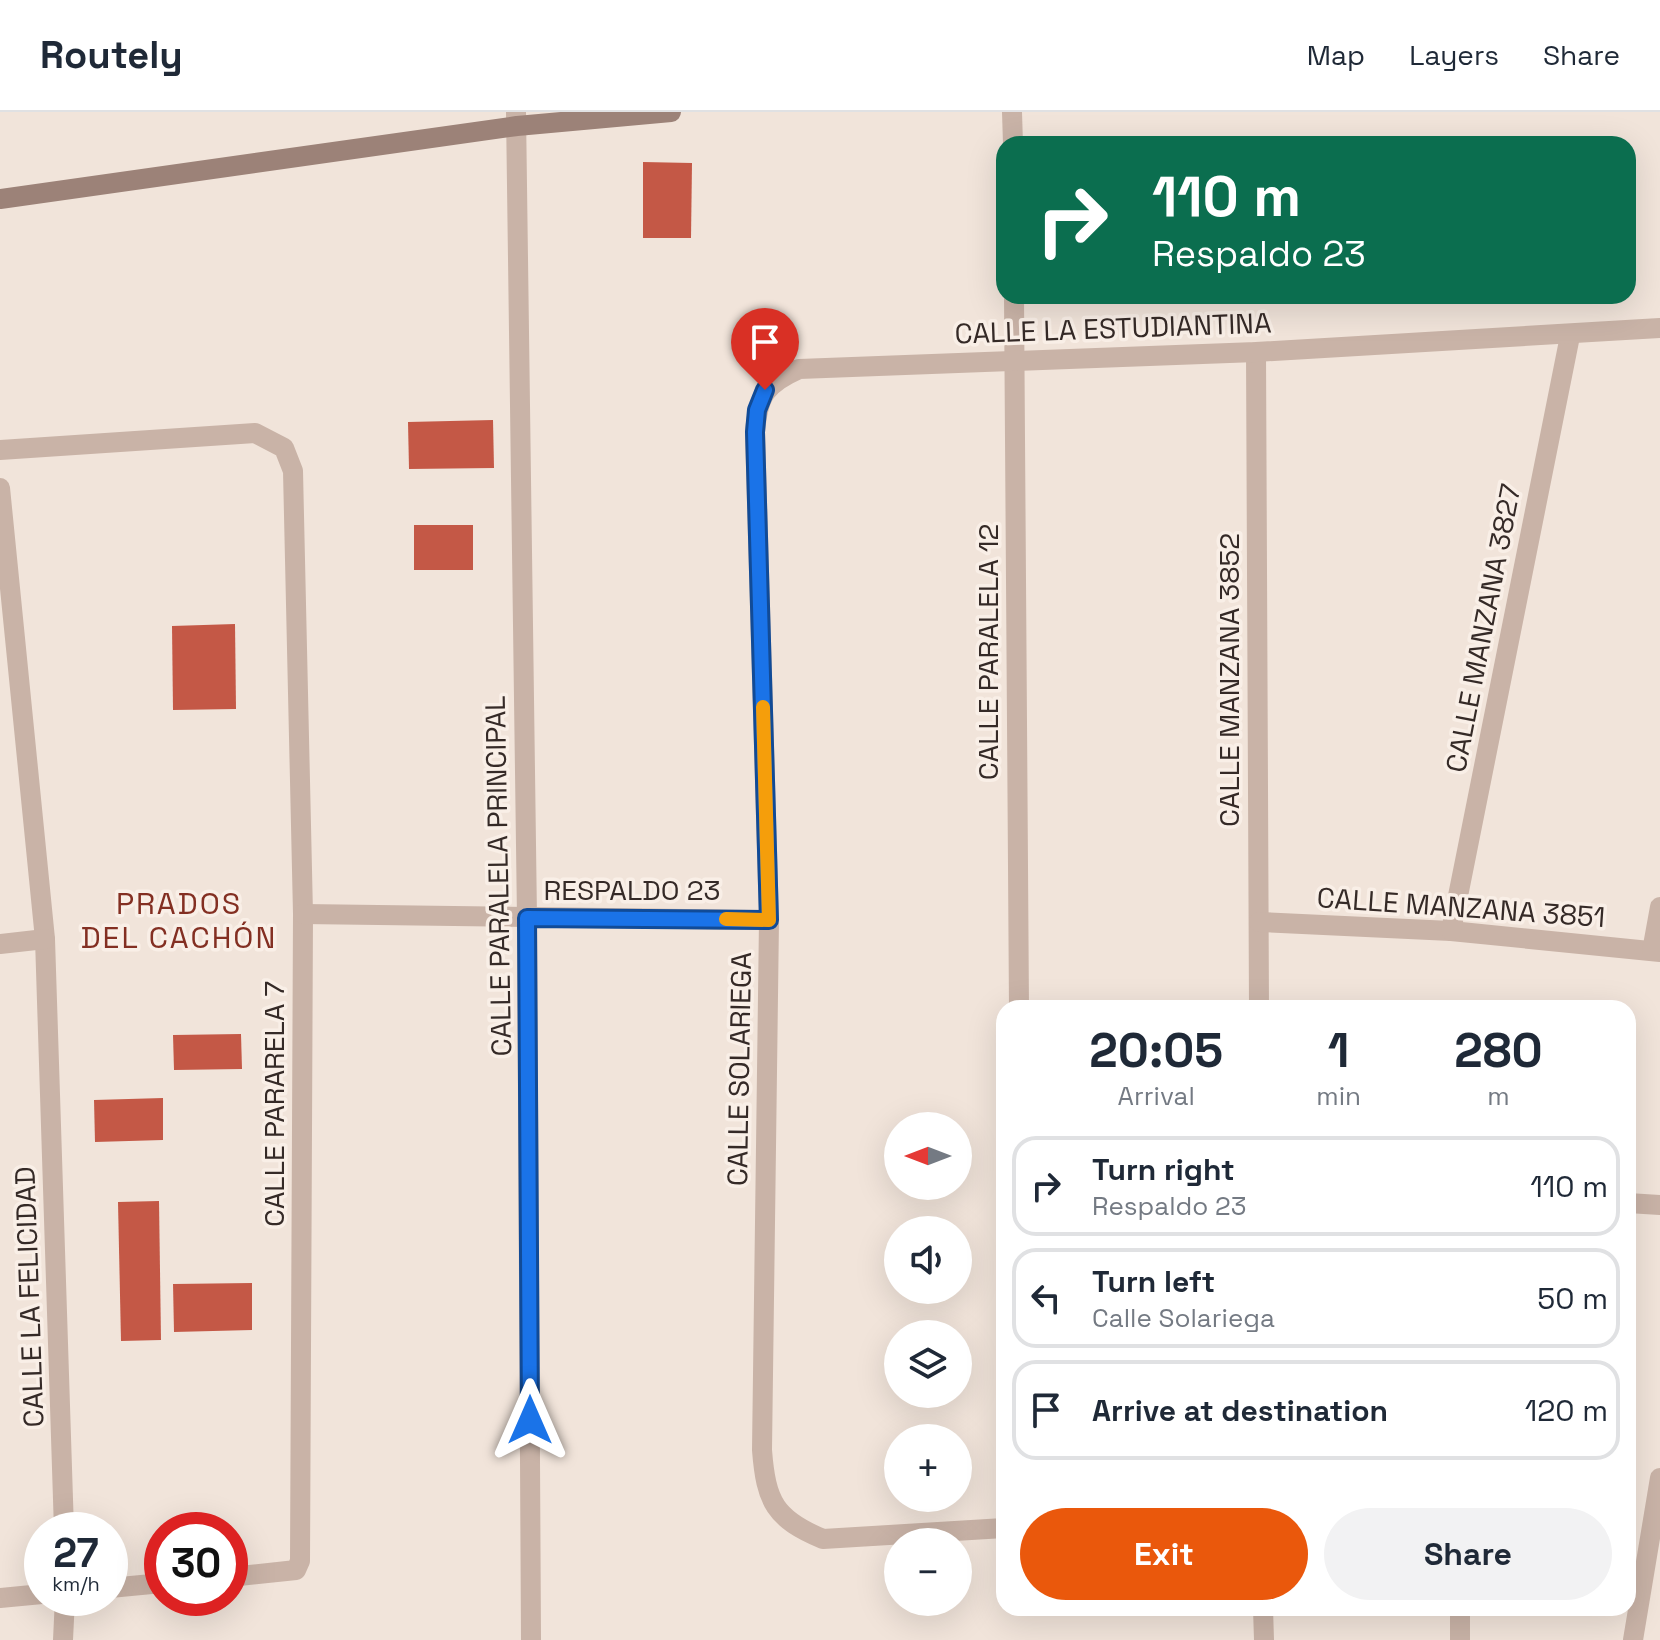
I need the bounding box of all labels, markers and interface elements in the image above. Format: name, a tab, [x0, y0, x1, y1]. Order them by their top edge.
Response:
text: Routely	[40, 31, 183, 79]
text: Map	[1307, 37, 1365, 73]
text: Layers	[1409, 37, 1499, 73]
text: Share	[1543, 37, 1620, 73]
text: 110 m	[1152, 161, 1301, 232]
icon: right	[1020, 168, 1124, 272]
text: Respaldo 23	[1152, 231, 1366, 277]
street label: CALLE LA ESTUDIANTINA	[954, 304, 1272, 352]
pin	[731, 308, 799, 390]
icon: arrive	[743, 320, 787, 364]
street label: CALLE MANZANA 3827	[1437, 481, 1529, 775]
street label: CALLE PARALELA 12	[970, 524, 1006, 780]
street label: CALLE MANZANA 3852	[1211, 533, 1247, 827]
street label: CALLE PARALELA PRINCIPAL	[477, 695, 519, 1057]
street label: RESPALDO 23	[544, 872, 720, 908]
street label: CALLE MANZANA 3851	[1316, 879, 1606, 935]
district label: PRADOS DEL CACHÓN	[81, 884, 277, 957]
street label: CALLE SOLARIEGA	[719, 952, 759, 1186]
street label: CALLE PARARELA 7	[256, 981, 292, 1227]
text: 20:05	[1089, 1020, 1223, 1081]
text: 1	[1328, 1020, 1350, 1081]
text: 280	[1454, 1020, 1543, 1081]
text: Arrival	[1118, 1079, 1195, 1113]
text: min	[1316, 1079, 1361, 1113]
text: m	[1487, 1079, 1510, 1113]
north arrow	[884, 1112, 972, 1200]
map controls	[884, 1112, 972, 1616]
text: Turn right	[1092, 1150, 1235, 1189]
icon: right	[1024, 1164, 1068, 1208]
street label: CALLE LA FELICIDAD	[6, 1166, 52, 1428]
text: 110 m	[1530, 1167, 1608, 1206]
text: Respaldo 23	[1092, 1189, 1246, 1223]
button: sound	[884, 1216, 972, 1304]
text: Turn left	[1092, 1262, 1215, 1301]
icon: left	[1024, 1276, 1068, 1320]
text: 50 m	[1537, 1279, 1608, 1318]
text: Calle Solariega	[1092, 1301, 1275, 1335]
button: layers	[884, 1320, 972, 1408]
position arrow	[488, 1378, 572, 1462]
icon: arrive	[1024, 1388, 1068, 1432]
text: Arrive at destination	[1092, 1391, 1388, 1430]
text: 120 m	[1525, 1391, 1608, 1430]
button: +	[884, 1424, 972, 1512]
button: Exit	[1020, 1508, 1308, 1600]
button: Share	[1324, 1508, 1612, 1600]
speed limit sign: 30	[144, 1512, 248, 1616]
text: 27	[53, 1528, 99, 1579]
button: −	[884, 1528, 972, 1616]
text: km/h	[52, 1571, 100, 1597]

